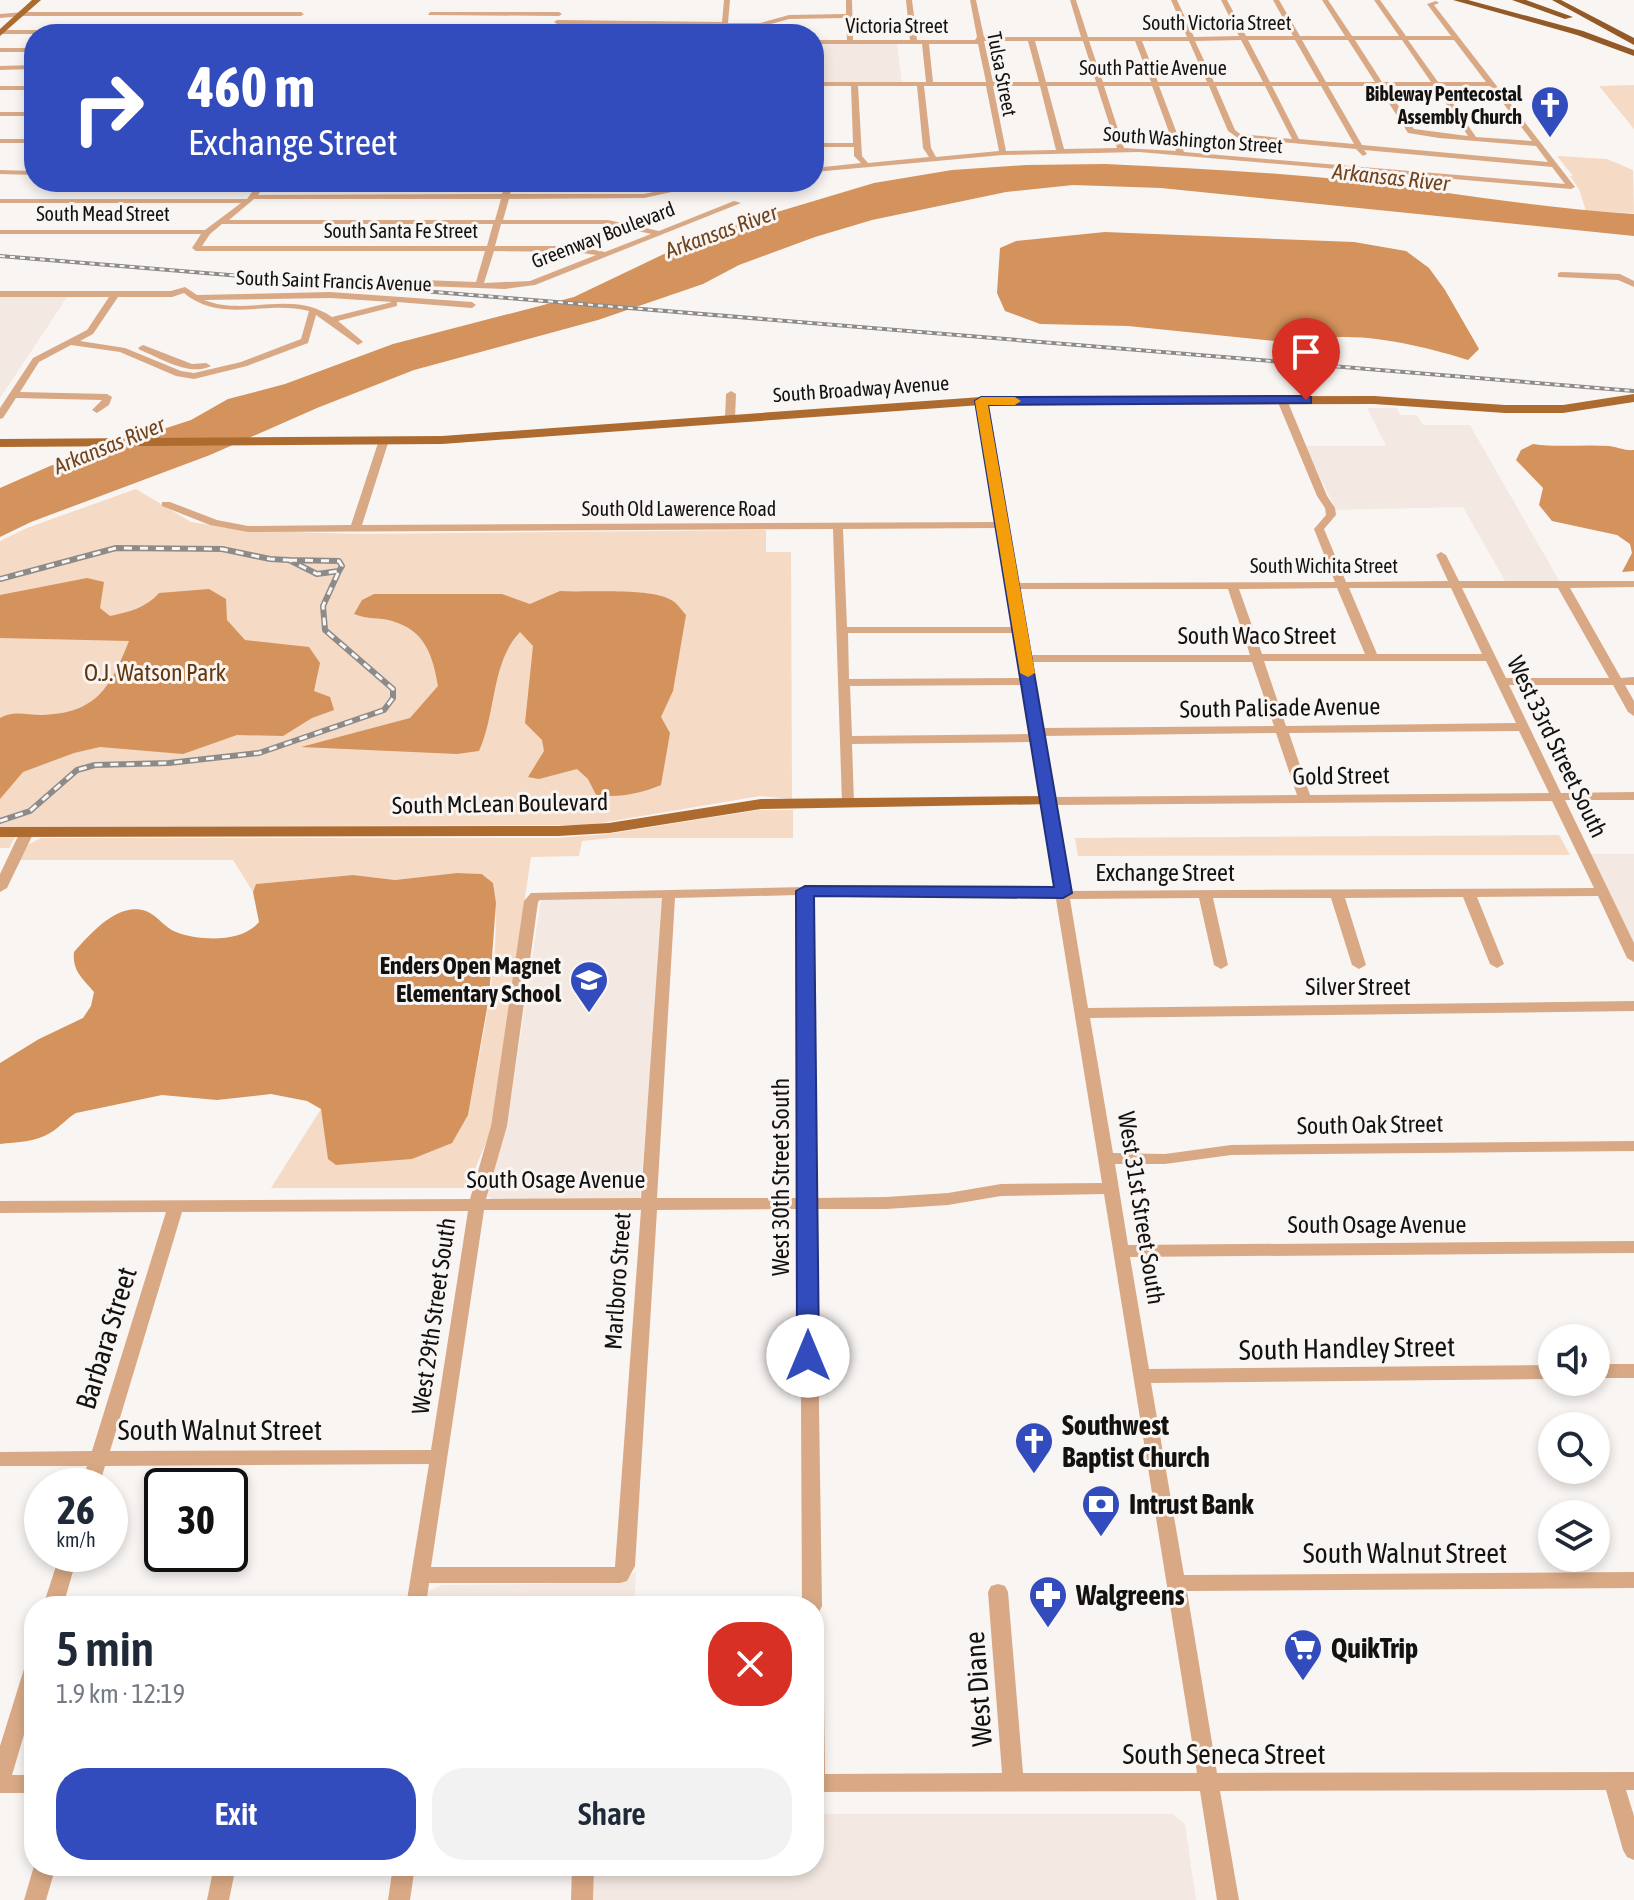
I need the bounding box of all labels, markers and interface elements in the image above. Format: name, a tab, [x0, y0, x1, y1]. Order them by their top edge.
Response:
street label: South Victoria Street	[1143, 11, 1292, 34]
street label: Victoria Street	[845, 14, 949, 37]
street label: Tulsa Street	[983, 30, 1022, 118]
text: 460 m	[188, 55, 315, 119]
icon: right	[56, 56, 160, 160]
street label: South Pattie Avenue	[1079, 56, 1227, 79]
place label: Bibleway Pentecostal Assembly Church	[1365, 82, 1523, 128]
church icon: Bibleway Pentecostal Assembly Church	[1529, 84, 1571, 139]
text: Exchange Street	[188, 121, 398, 163]
street label: South Washington Street	[1103, 122, 1284, 157]
water label: Arkansas River	[1330, 158, 1452, 196]
street label: Greenway Boulevard	[528, 197, 678, 272]
water label: Arkansas River	[660, 198, 782, 264]
street label: South Mead Street	[36, 202, 170, 225]
street label: South Santa Fe Street	[324, 219, 478, 242]
street label: South Saint Francis Avenue	[236, 266, 432, 295]
pin	[1272, 318, 1340, 400]
icon: arrive	[1284, 330, 1328, 374]
street label: South Broadway Avenue	[772, 371, 950, 406]
water label: Arkansas River	[49, 410, 170, 479]
street label: South Old Lawerence Road	[582, 497, 776, 520]
street label: South Wichita Street	[1250, 554, 1398, 577]
street label: South Waco Street	[1178, 622, 1336, 649]
street label: West 33rd Street South	[1502, 652, 1613, 842]
park label: O.J. Watson Park	[84, 659, 226, 686]
street label: South Palisade Avenue	[1179, 692, 1381, 723]
street label: Gold Street	[1292, 761, 1390, 790]
street label: South McLean Boulevard	[392, 788, 608, 819]
street label: Exchange Street	[1095, 859, 1235, 886]
place label: Enders Open Magnet Elementary School	[380, 952, 562, 1007]
school or university icon: Enders Open Magnet Elementary School	[568, 959, 610, 1014]
street label: Silver Street	[1305, 973, 1411, 1000]
street label: West 30th Street South	[767, 1078, 794, 1276]
street label: West 31st Street South	[1113, 1110, 1170, 1306]
street label: South Oak Street	[1297, 1110, 1444, 1139]
street label: South Osage Avenue	[467, 1166, 645, 1193]
street label: Marlboro Street	[599, 1211, 636, 1351]
street label: South Osage Avenue	[1288, 1211, 1466, 1238]
street label: West 29th Street South	[406, 1216, 461, 1416]
street label: Barbara Street	[69, 1263, 143, 1413]
position arrow	[766, 1314, 850, 1398]
map controls	[1538, 1324, 1610, 1572]
button: sound	[1538, 1324, 1610, 1396]
street label: South Handley Street	[1239, 1330, 1455, 1366]
place label: Southwest Baptist Church	[1062, 1409, 1210, 1473]
button: search	[1538, 1412, 1610, 1484]
street label: South Walnut Street	[118, 1414, 322, 1446]
church icon: Southwest Baptist Church	[1013, 1420, 1055, 1475]
speed limit sign: 30	[144, 1468, 248, 1572]
bank icon: Intrust Bank	[1080, 1483, 1122, 1538]
text: 26	[57, 1487, 95, 1532]
place label: Intrust Bank	[1129, 1488, 1254, 1520]
button: layers	[1538, 1500, 1610, 1572]
text: km/h	[56, 1528, 96, 1551]
street label: South Walnut Street	[1303, 1537, 1507, 1569]
pharmacy icon: Walgreens	[1027, 1574, 1069, 1629]
place label: Walgreens	[1075, 1579, 1185, 1611]
text: 5 min	[56, 1621, 154, 1676]
button: close	[708, 1622, 792, 1706]
supermarket icon: QuikTrip	[1282, 1627, 1324, 1682]
street label: West Diane	[958, 1630, 998, 1748]
place label: QuikTrip	[1331, 1632, 1418, 1664]
text: 1.9 km · 12:19	[56, 1679, 185, 1709]
street label: South Seneca Street	[1122, 1738, 1326, 1770]
button: Exit	[56, 1768, 416, 1860]
button: Share	[432, 1768, 792, 1860]

